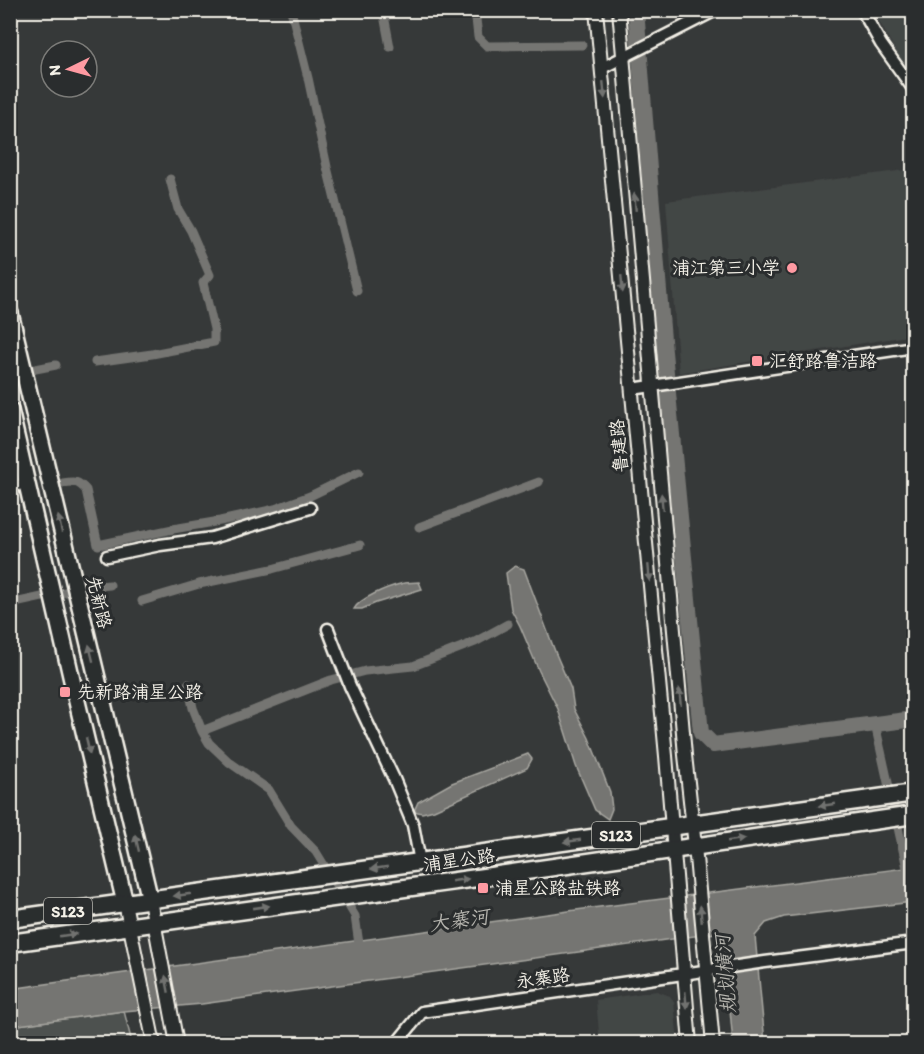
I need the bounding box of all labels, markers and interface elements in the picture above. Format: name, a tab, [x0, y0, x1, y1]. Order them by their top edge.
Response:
north arrow	[39, 39, 99, 99]
text: N	[45, 64, 64, 76]
one-way arrow	[599, 80, 609, 99]
one-way arrow	[631, 193, 640, 212]
place label: 浦江第三小学	[672, 257, 780, 279]
marker: 浦江第三小学	[785, 261, 799, 275]
one-way arrow	[617, 274, 627, 293]
place label: 汇舒路鲁洁路	[769, 350, 877, 372]
marker: 汇舒路鲁洁路	[750, 354, 764, 368]
street label: 鲁建路	[606, 418, 632, 474]
one-way arrow	[657, 493, 667, 512]
one-way arrow	[55, 515, 65, 533]
one-way arrow	[644, 563, 654, 582]
street label: 先新路	[82, 573, 116, 631]
one-way arrow	[86, 644, 96, 662]
place label: 先新路浦星公路	[77, 681, 203, 703]
marker: 先新路浦星公路	[58, 685, 72, 699]
one-way arrow	[675, 687, 685, 706]
one-way arrow	[83, 737, 93, 755]
one-way arrow	[818, 800, 837, 810]
road number: S123	[592, 822, 640, 848]
one-way arrow	[131, 833, 141, 852]
one-way arrow	[727, 835, 746, 844]
one-way arrow	[562, 836, 581, 845]
street label: 浦星公路	[422, 844, 496, 876]
one-way arrow	[369, 863, 388, 872]
one-way arrow	[451, 876, 470, 885]
place label: 浦星公路盐铁路	[495, 877, 621, 899]
marker: 浦星公路盐铁路	[476, 881, 490, 895]
one-way arrow	[172, 891, 191, 900]
road number: S123	[44, 898, 92, 924]
one-way arrow	[252, 903, 271, 912]
water label: 大寨河	[428, 904, 493, 936]
one-way arrow	[696, 905, 706, 924]
one-way arrow	[59, 930, 78, 939]
water label: 规划横河	[709, 930, 740, 1015]
street label: 永寨路	[515, 963, 571, 993]
one-way arrow	[162, 974, 171, 993]
one-way arrow	[682, 991, 691, 1010]

